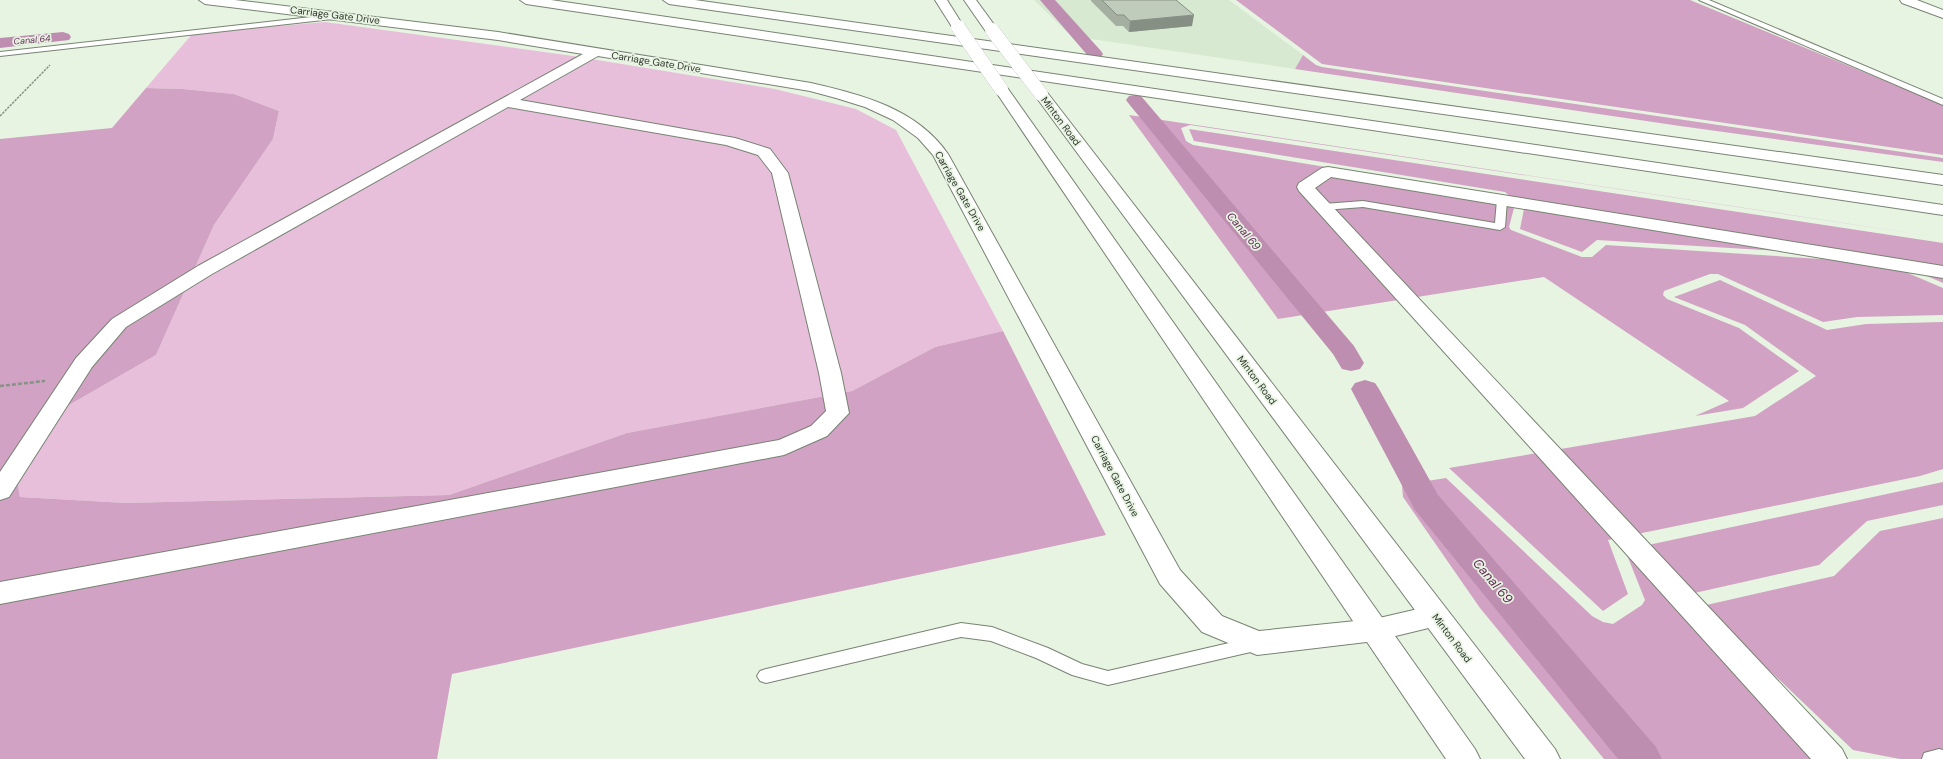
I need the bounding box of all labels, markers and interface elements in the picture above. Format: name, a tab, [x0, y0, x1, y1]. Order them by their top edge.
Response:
street label: Carriage Gate Drive	[289, 3, 381, 27]
water label: Canal 64	[13, 32, 52, 48]
street label: Carriage Gate Drive	[610, 49, 702, 76]
street label: Minton Road	[1038, 94, 1084, 148]
street label: Carriage Gate Drive	[932, 149, 988, 234]
water label: Canal 69	[1224, 209, 1264, 253]
street label: Minton Road	[1234, 353, 1280, 407]
street label: Carriage Gate Drive	[1088, 433, 1142, 519]
water label: Canal 69	[1469, 555, 1517, 607]
street label: Minton Road	[1429, 611, 1475, 665]

